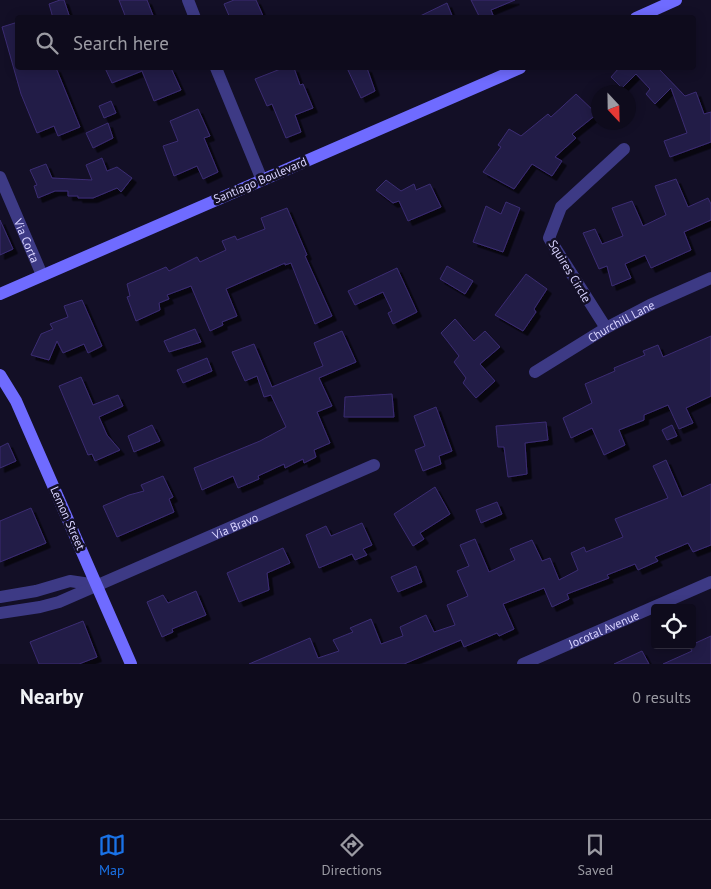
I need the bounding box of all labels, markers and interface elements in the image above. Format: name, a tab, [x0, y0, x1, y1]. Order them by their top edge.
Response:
search box	[15, 15, 696, 70]
icon: search	[33, 29, 61, 57]
text: Search here	[73, 31, 169, 55]
north arrow	[591, 85, 636, 130]
street label: Santiago Boulevard	[211, 154, 309, 206]
street label: Via Corta	[11, 215, 43, 265]
street label: Squires Circle	[546, 237, 594, 305]
street label: Churchill Lane	[585, 297, 657, 345]
street label: Lemon Street	[47, 484, 89, 552]
street label: Via Bravo	[209, 509, 260, 542]
map controls	[651, 604, 696, 649]
button: locate	[651, 604, 696, 649]
street label: Jocotal Avenue	[565, 607, 641, 651]
text: Nearby	[20, 683, 83, 710]
text: 0 results	[632, 687, 691, 707]
tab: Map	[98, 831, 126, 879]
tab: Directions	[321, 831, 382, 879]
tab: Saved	[578, 831, 613, 879]

